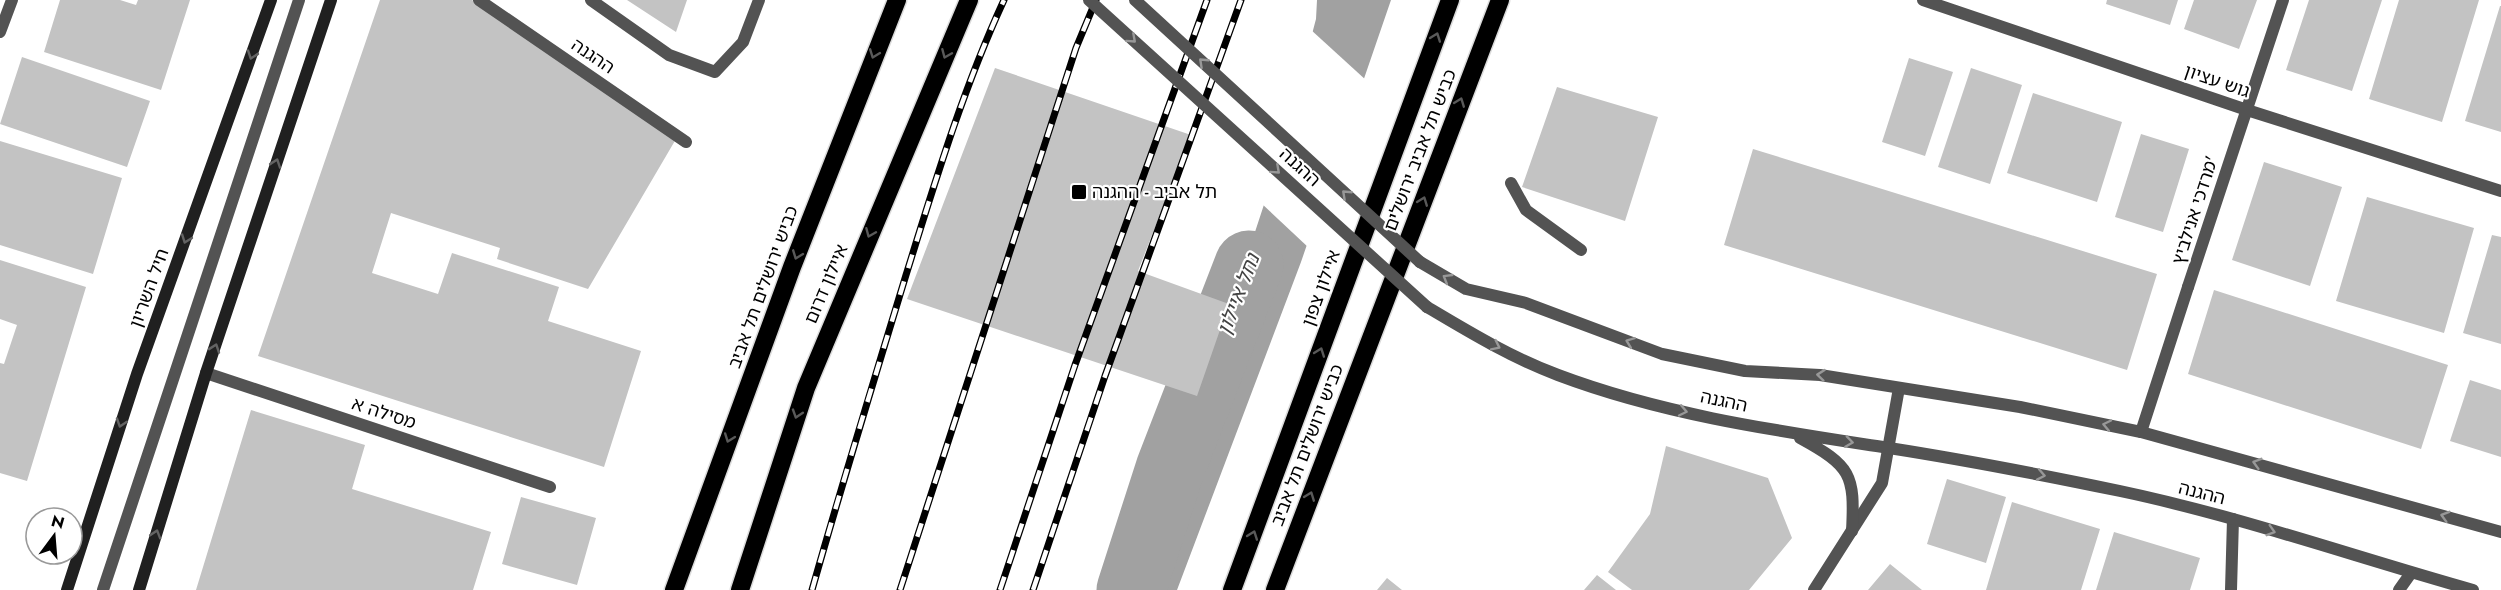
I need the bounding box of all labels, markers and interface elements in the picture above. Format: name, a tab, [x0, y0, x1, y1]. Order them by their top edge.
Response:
street label: ההגנה	[566, 32, 620, 80]
one-way arrow	[1125, 32, 1136, 43]
one-way arrow	[1429, 32, 1441, 43]
one-way arrow	[941, 47, 953, 58]
one-way arrow	[869, 48, 882, 59]
one-way arrow	[246, 49, 259, 60]
street label: גוש עציון	[2181, 58, 2253, 104]
one-way arrow	[1199, 59, 1210, 70]
street label: כביש תל אביב ירושלים	[1377, 65, 1463, 235]
one-way arrow	[1453, 98, 1466, 108]
street label: ההגנה	[1274, 141, 1326, 193]
street label: מרדכי אנילביץ'	[2165, 152, 2225, 268]
one-way arrow	[269, 158, 282, 169]
one-way arrow	[1269, 163, 1280, 174]
place label: תל אביב - ההגנה	[1092, 179, 1217, 205]
marker: תל אביב - ההגנה	[1070, 183, 1088, 201]
one-way arrow	[1343, 191, 1354, 202]
one-way arrow	[1415, 196, 1428, 207]
street label: כביש ירושלים תל אביב	[721, 202, 805, 372]
one-way arrow	[865, 227, 877, 238]
one-way arrow	[181, 233, 194, 244]
street label: איילון דרום	[798, 240, 854, 328]
street label: חיל השריון	[123, 245, 175, 331]
street label: איילון צפון	[1295, 246, 1347, 330]
water label: נחל איילון	[1210, 248, 1268, 339]
one-way arrow	[792, 249, 804, 260]
one-way arrow	[1443, 274, 1453, 285]
one-way arrow	[1625, 337, 1636, 349]
one-way arrow	[1490, 338, 1501, 350]
one-way arrow	[207, 343, 220, 354]
one-way arrow	[1313, 347, 1325, 358]
street label: כביש ירושלים תל אביב	[1264, 360, 1350, 530]
one-way arrow	[1816, 369, 1825, 382]
street label: ההגנה	[1698, 383, 1750, 419]
street label: מסילה א	[349, 390, 419, 436]
one-way arrow	[1678, 403, 1688, 416]
one-way arrow	[792, 408, 804, 419]
one-way arrow	[116, 417, 129, 428]
one-way arrow	[2102, 419, 2112, 432]
one-way arrow	[724, 433, 737, 443]
one-way arrow	[1844, 435, 1853, 447]
one-way arrow	[2252, 458, 2263, 470]
one-way arrow	[2035, 468, 2045, 481]
street label: ההגנה	[2176, 475, 2228, 511]
one-way arrow	[1303, 491, 1316, 502]
north arrow	[24, 506, 84, 566]
text: N	[49, 509, 67, 535]
one-way arrow	[2440, 511, 2450, 524]
one-way arrow	[2265, 524, 2276, 536]
one-way arrow	[149, 529, 161, 540]
one-way arrow	[1245, 530, 1258, 541]

